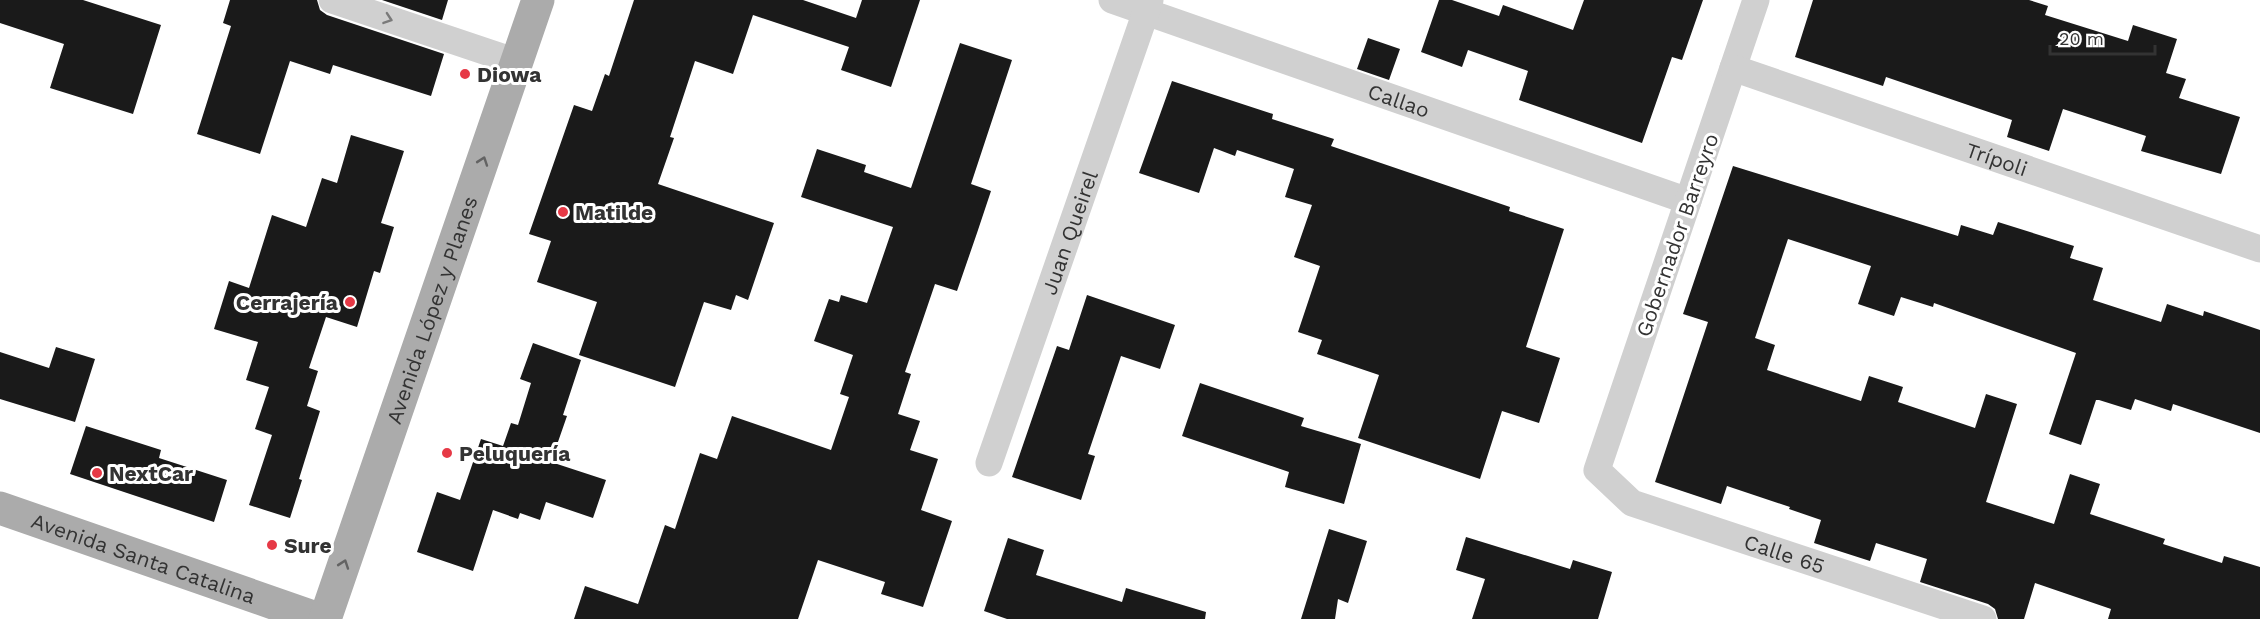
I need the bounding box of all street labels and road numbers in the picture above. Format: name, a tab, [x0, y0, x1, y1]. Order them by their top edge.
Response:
street label: Callao	[1365, 78, 1433, 122]
street label: Gobernador Barreyro	[1630, 130, 1724, 340]
street label: Trípoli	[1963, 137, 2031, 181]
street label: Juan Queirel	[1036, 167, 1102, 298]
street label: Avenida López y Planes	[381, 193, 482, 427]
street label: Avenida Santa Catalina	[28, 507, 259, 608]
street label: Calle 65	[1741, 528, 1828, 578]

